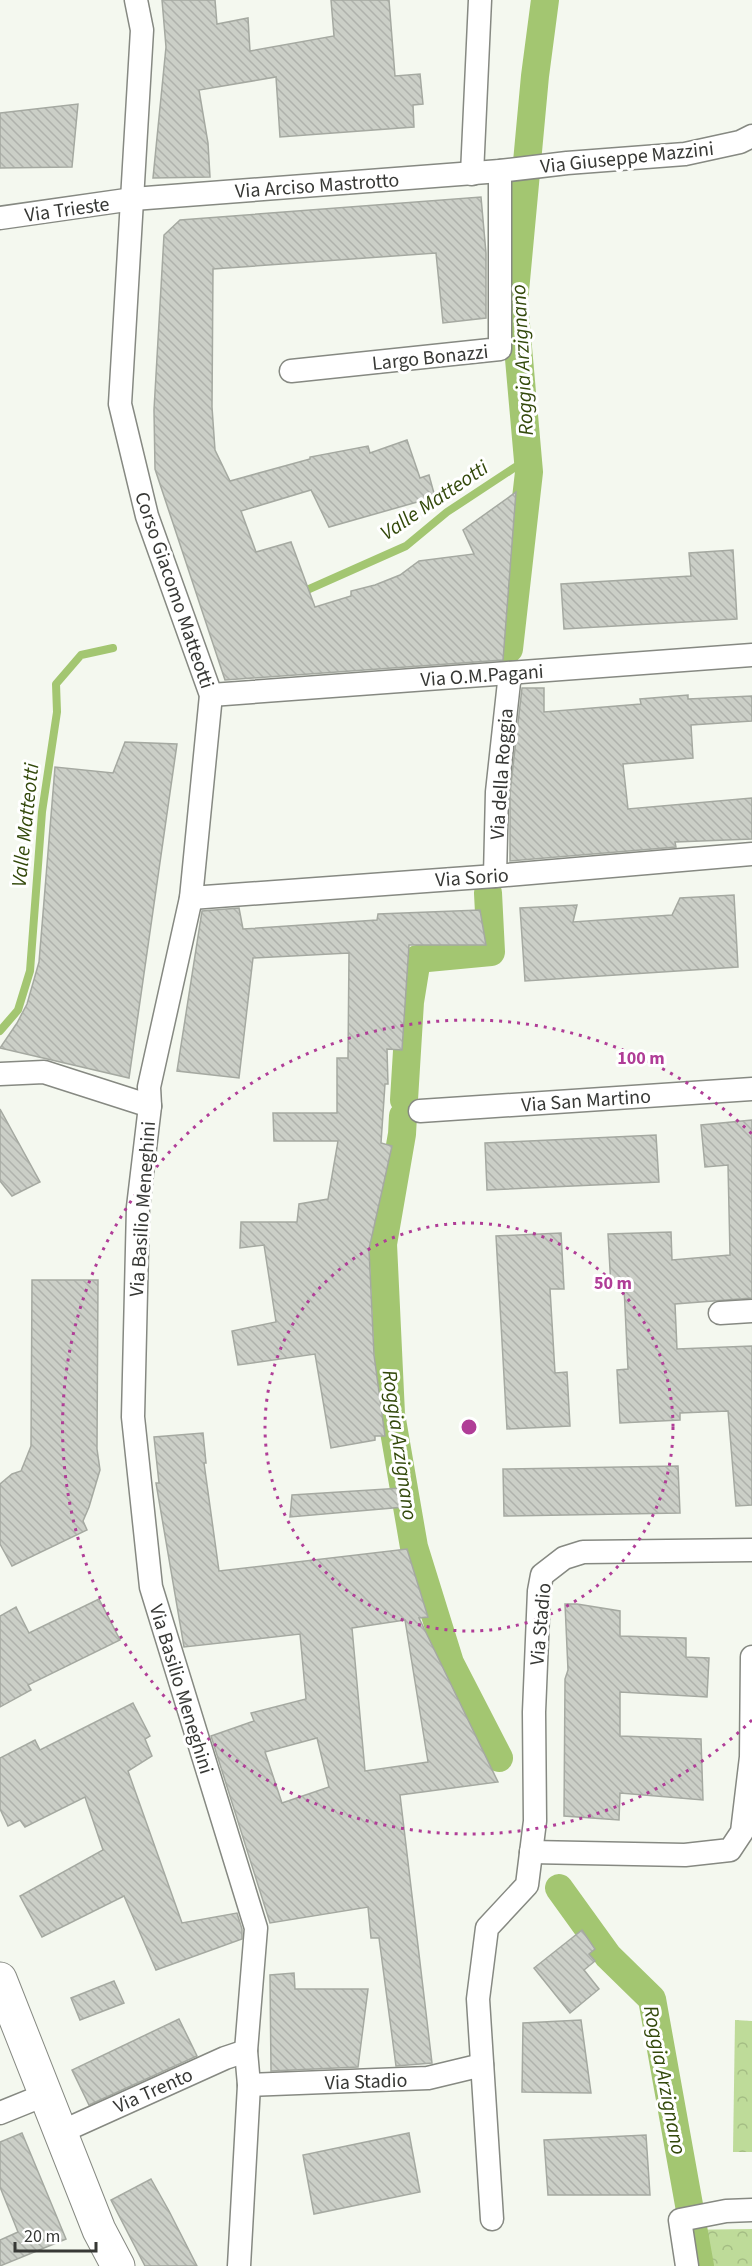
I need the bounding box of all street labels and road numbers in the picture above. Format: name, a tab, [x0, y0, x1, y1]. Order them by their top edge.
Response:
street label: Via Giuseppe Mazzini	[539, 135, 715, 181]
street label: Via Arciso Mastrotto	[234, 166, 400, 206]
street label: Via Trieste	[23, 190, 111, 230]
street label: Largo Bonazzi	[371, 338, 490, 378]
street label: Corso Giacomo Matteotti	[127, 488, 221, 692]
street label: Via O.M.Pagani	[420, 658, 545, 694]
street label: Via della Roggia	[483, 707, 521, 841]
street label: Via Sorio	[434, 861, 510, 895]
street label: Via San Martino	[520, 1082, 652, 1119]
street label: Via Basilio Meneghini	[123, 1120, 163, 1298]
street label: Via Stadio	[523, 1582, 559, 1667]
street label: Via Basilio Meneghini	[142, 1601, 220, 1778]
street label: Via Trento	[109, 2061, 197, 2121]
street label: Via Stadio	[324, 2067, 408, 2097]

